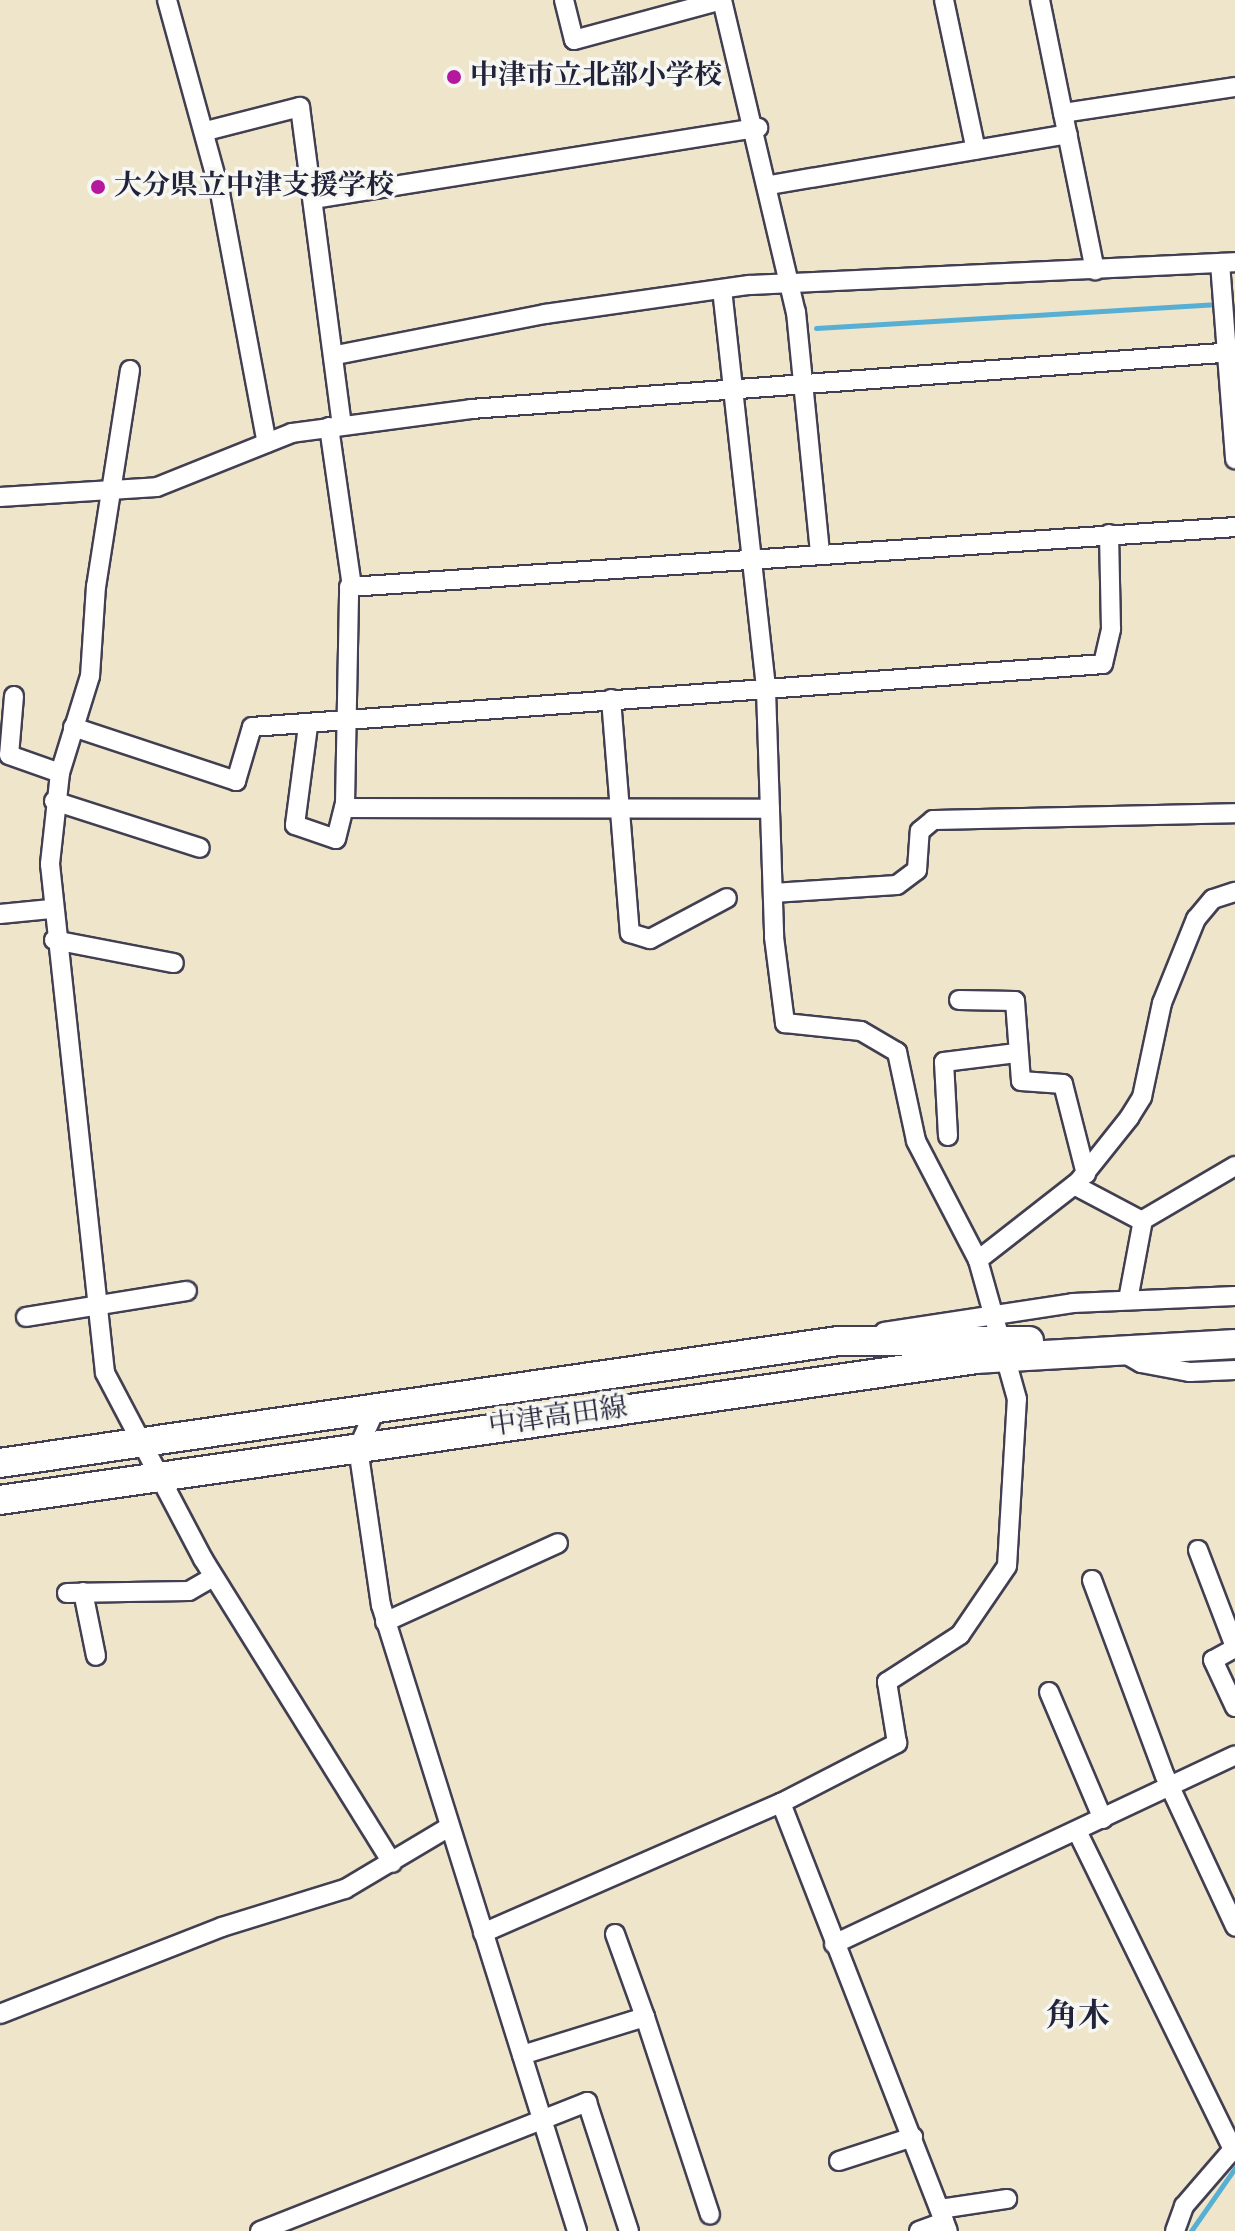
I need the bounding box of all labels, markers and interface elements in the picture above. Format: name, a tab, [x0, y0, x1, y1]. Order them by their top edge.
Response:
place label: 中津市立北部小学校	[470, 60, 722, 94]
marker: 中津市立北部小学校	[445, 68, 463, 86]
place label: 大分県立中津支援学校	[114, 170, 394, 204]
marker: 大分県立中津支援学校	[89, 178, 107, 196]
street label: 中津高田線	[486, 1392, 630, 1444]
district label: 角木	[1046, 1999, 1110, 2037]

